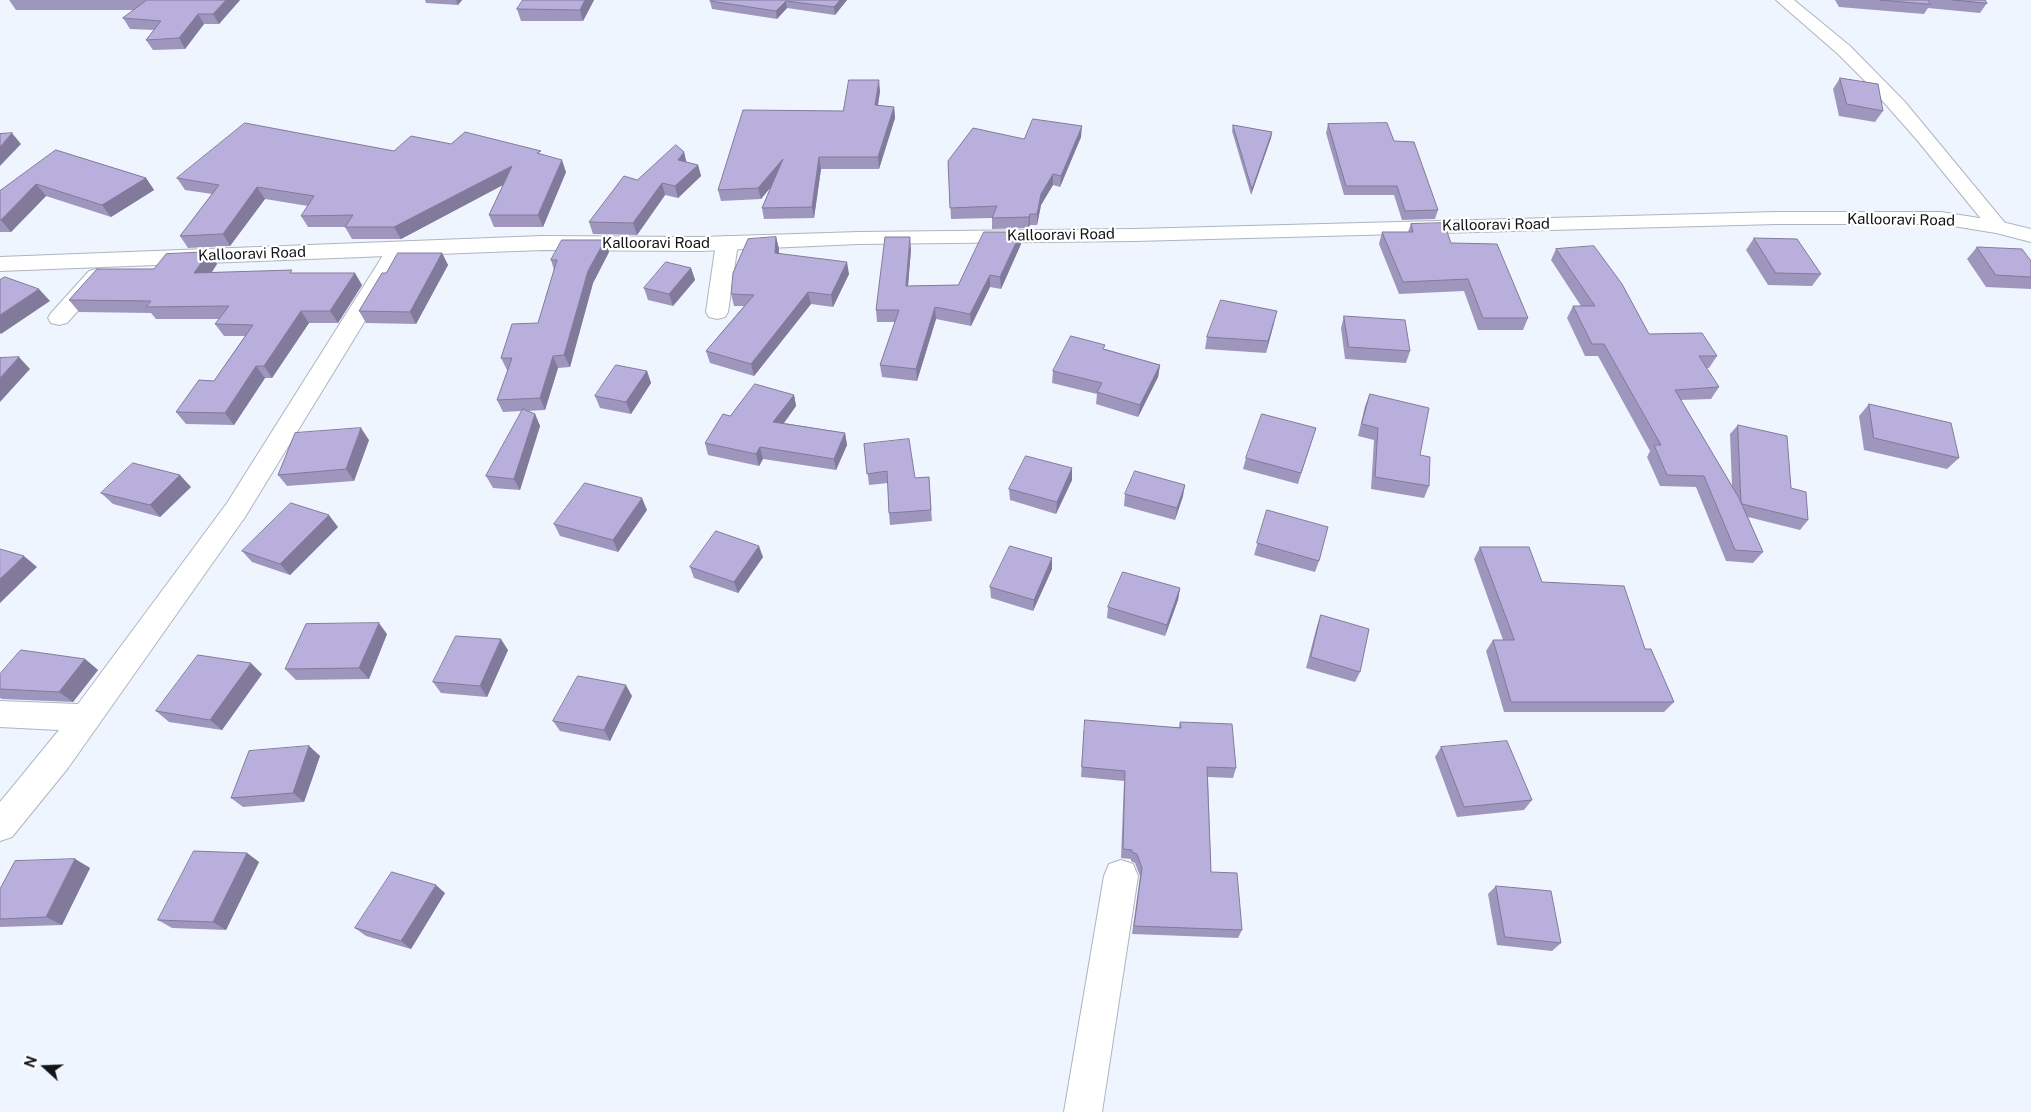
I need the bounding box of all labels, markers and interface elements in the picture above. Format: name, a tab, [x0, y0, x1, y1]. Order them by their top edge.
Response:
street label: Kallooravi Road	[1847, 210, 1955, 230]
street label: Kallooravi Road	[1442, 215, 1550, 235]
street label: Kallooravi Road	[1007, 225, 1115, 245]
street label: Kallooravi Road	[602, 234, 710, 252]
street label: Kallooravi Road	[198, 243, 306, 265]
north arrow	[20, 1042, 70, 1092]
text: N	[22, 1054, 40, 1070]

